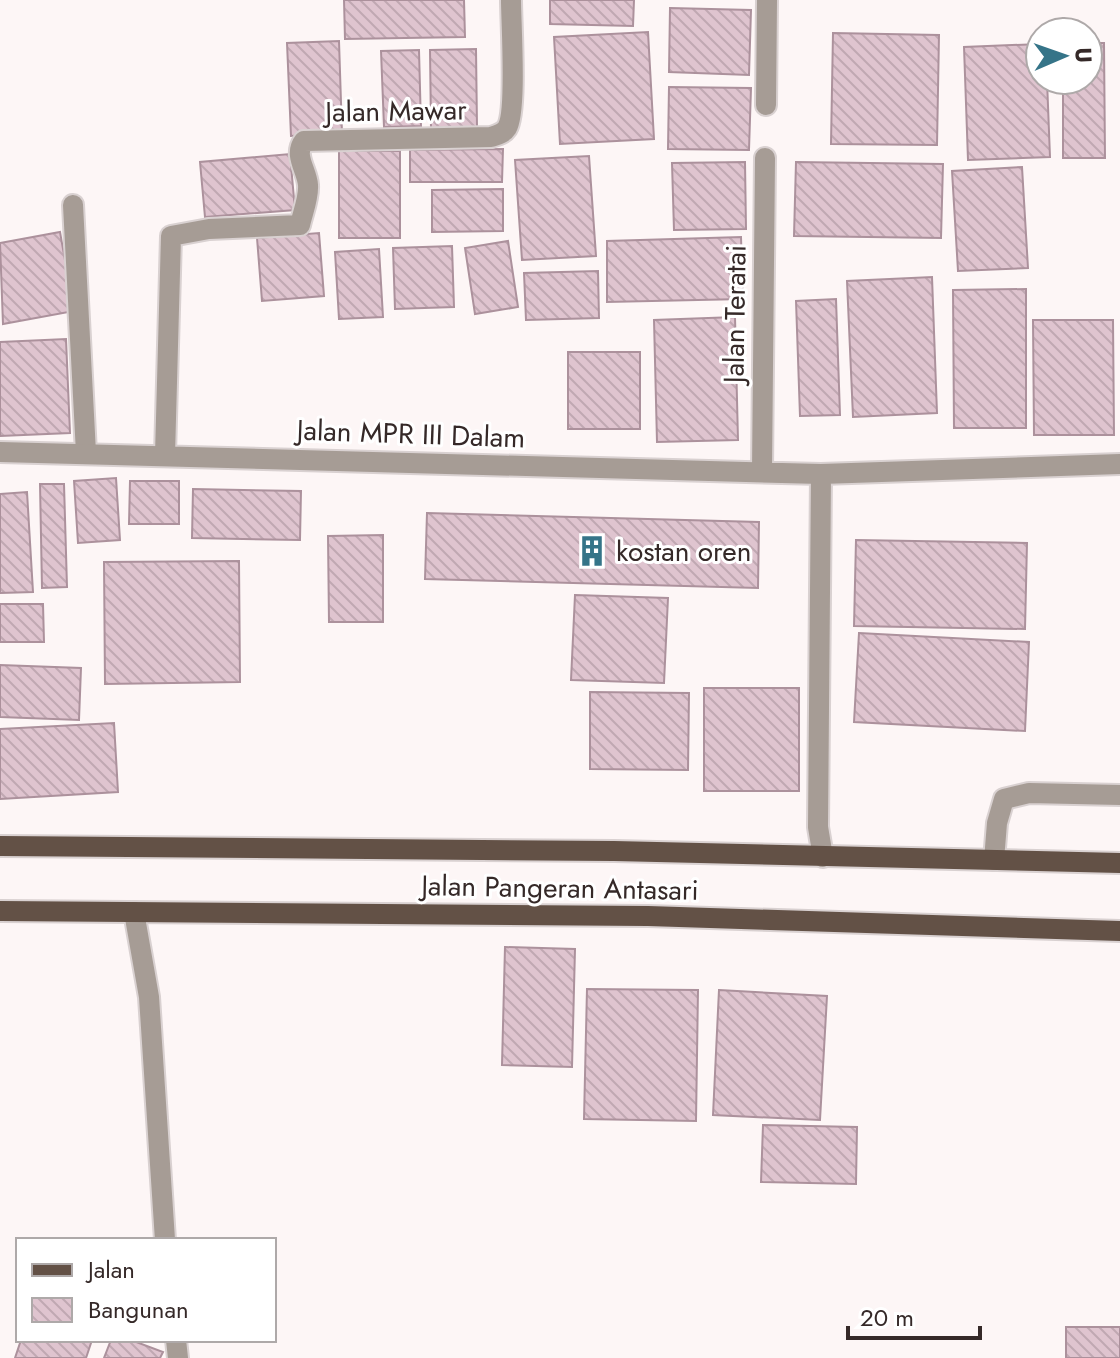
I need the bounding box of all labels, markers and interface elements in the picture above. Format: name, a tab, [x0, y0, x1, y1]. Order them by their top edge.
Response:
north arrow	[1024, 16, 1104, 96]
text: U	[1068, 47, 1100, 64]
street label: Jalan Mawar	[321, 89, 467, 133]
street label: Jalan Teratai	[713, 244, 757, 388]
street label: Jalan MPR III Dalam	[292, 409, 526, 458]
place label: kostan oren	[616, 531, 751, 572]
building icon: kostan oren	[575, 534, 609, 568]
street label: Jalan Pangeran Antasari	[417, 865, 699, 911]
legend	[16, 1238, 276, 1342]
text: Jalan	[85, 1252, 135, 1287]
scale bar	[848, 1290, 980, 1340]
text: Bangunan	[88, 1292, 189, 1327]
text: 20 m	[860, 1300, 914, 1335]

